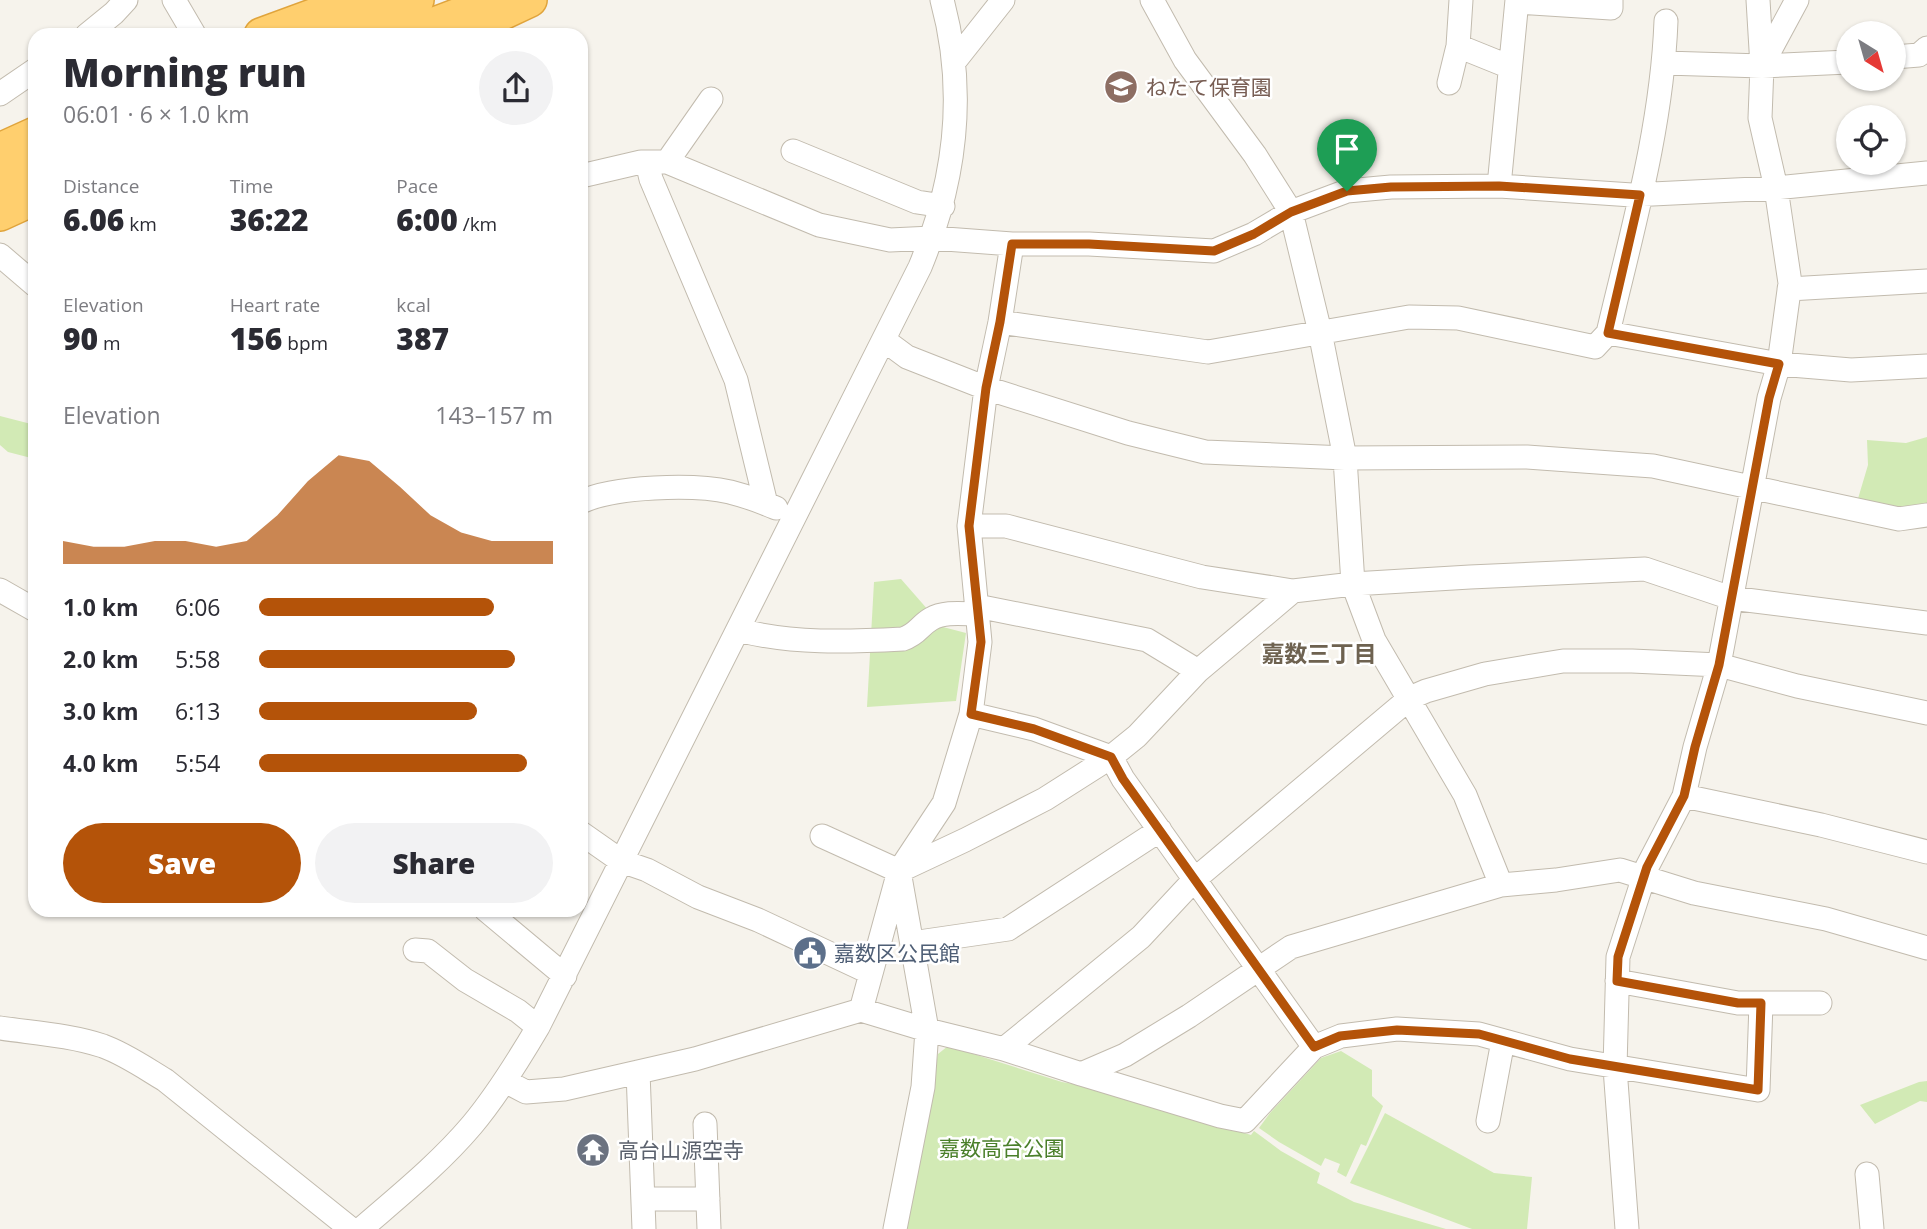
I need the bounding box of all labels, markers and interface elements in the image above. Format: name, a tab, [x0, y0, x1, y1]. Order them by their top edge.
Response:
north arrow	[1836, 21, 1906, 91]
map controls	[1836, 21, 1906, 175]
text: Morning run	[63, 46, 307, 98]
button: share	[479, 51, 553, 125]
school or university icon: ねたて保育園	[1102, 68, 1140, 106]
place label: ねたて保育園	[1146, 73, 1272, 101]
text: 06:01 · 6 × 1.0 km	[63, 98, 250, 130]
button: locate	[1836, 105, 1906, 175]
pin	[1317, 119, 1377, 191]
icon: arrive	[1328, 130, 1366, 168]
text: Distance	[63, 173, 139, 199]
text: Time	[230, 173, 273, 199]
text: Pace	[396, 173, 438, 199]
text: 6.06	[63, 199, 124, 240]
text: 36:22	[230, 199, 309, 240]
text: 6:00	[396, 199, 458, 240]
text: km	[124, 211, 157, 237]
text: /km	[458, 211, 497, 237]
text: Elevation	[63, 292, 144, 318]
text: Heart rate	[230, 292, 320, 318]
text: kcal	[396, 292, 431, 318]
text: 90	[63, 318, 98, 359]
text: 156	[230, 318, 282, 359]
text: 387	[396, 318, 449, 359]
text: m	[98, 330, 121, 356]
text: bpm	[282, 330, 328, 356]
text: Elevation	[63, 399, 161, 431]
text: 143–157 m	[435, 399, 553, 431]
text: 1.0 km	[63, 591, 139, 623]
text: 6:06	[175, 591, 221, 623]
district label: 嘉数三丁目	[1262, 637, 1377, 669]
text: 2.0 km	[63, 643, 139, 675]
text: 5:58	[175, 643, 221, 675]
text: 3.0 km	[63, 695, 139, 727]
text: 6:13	[175, 695, 221, 727]
text: 4.0 km	[63, 747, 139, 779]
text: 5:54	[175, 747, 221, 779]
button: Save	[63, 823, 301, 903]
button: Share	[315, 823, 553, 903]
public building icon: 嘉数区公民館	[791, 934, 829, 972]
place label: 嘉数区公民館	[834, 939, 960, 967]
temple icon: 高台山源空寺	[574, 1131, 612, 1169]
park label: 嘉数高台公園	[939, 1134, 1065, 1162]
place label: 高台山源空寺	[618, 1136, 744, 1164]

